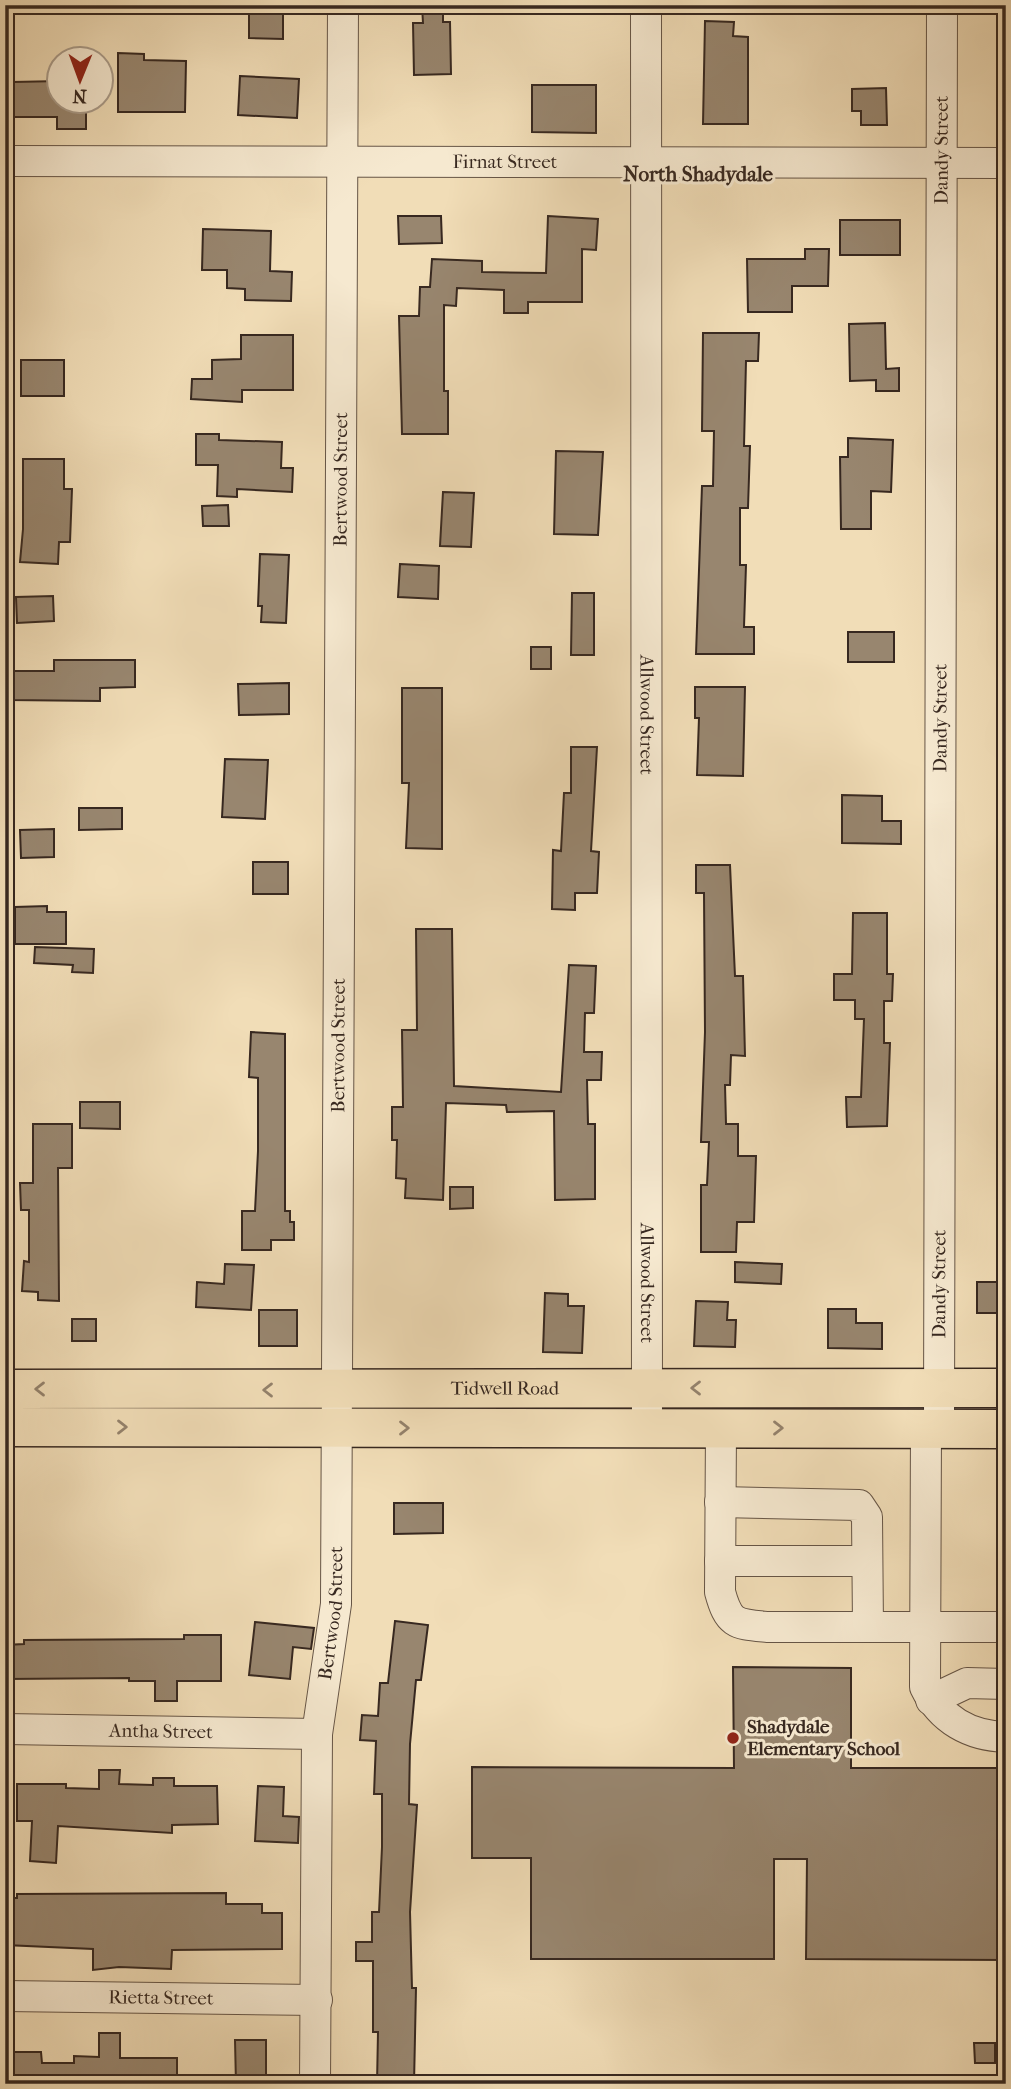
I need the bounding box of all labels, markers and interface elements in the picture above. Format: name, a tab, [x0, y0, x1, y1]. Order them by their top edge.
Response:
north arrow	[46, 46, 116, 116]
text: N	[72, 85, 87, 107]
street label: Dandy Street	[931, 95, 953, 204]
street label: Firnat Street	[453, 151, 558, 173]
district label: North Shadydale	[623, 162, 774, 186]
street label: Bertwood Street	[330, 412, 352, 547]
street label: Allwood Street	[635, 654, 658, 775]
street label: Dandy Street	[929, 663, 952, 772]
street label: Bertwood Street	[327, 978, 350, 1113]
street label: Allwood Street	[636, 1222, 658, 1343]
street label: Dandy Street	[928, 1229, 950, 1338]
street label: Tidwell Road	[451, 1377, 560, 1400]
one-way arrow	[690, 1380, 700, 1396]
one-way arrow	[34, 1381, 45, 1397]
one-way arrow	[262, 1382, 272, 1398]
one-way arrow	[118, 1419, 128, 1435]
one-way arrow	[399, 1420, 410, 1436]
one-way arrow	[774, 1420, 784, 1436]
street label: Bertwood Street	[314, 1546, 347, 1681]
place label: Shadydale Elementary School	[747, 1716, 901, 1760]
street label: Antha Street	[108, 1720, 213, 1743]
marker: Shadydale Elementary School	[725, 1730, 741, 1746]
street label: Rietta Street	[108, 1986, 214, 2010]

